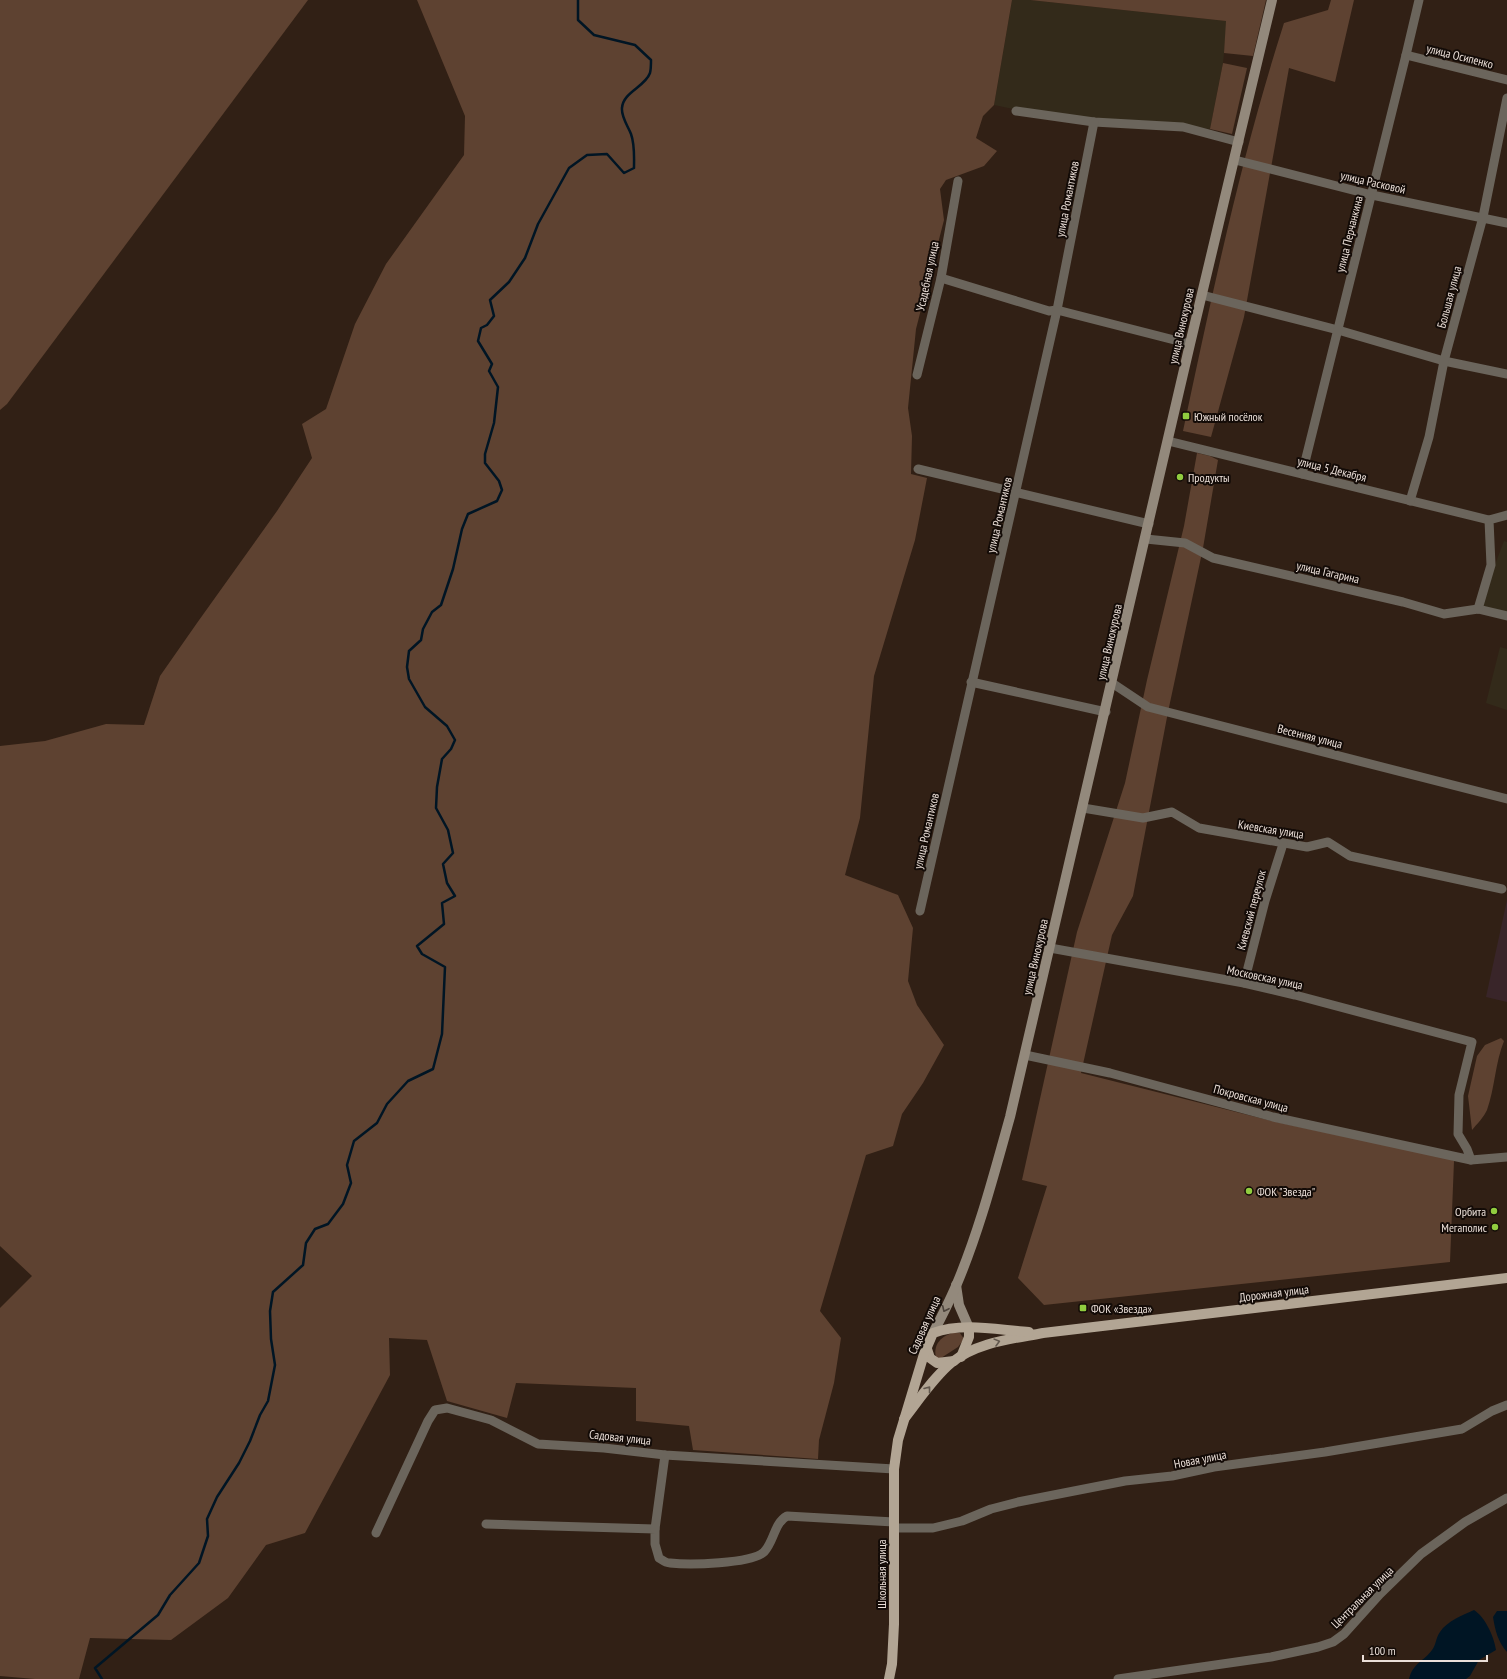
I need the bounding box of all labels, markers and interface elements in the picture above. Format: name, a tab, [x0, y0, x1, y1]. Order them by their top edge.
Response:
street label: улица Осипенко	[1425, 40, 1495, 72]
street label: улица Романтиков	[1052, 159, 1082, 238]
street label: улица Расковой	[1339, 167, 1407, 197]
street label: улица Перчанкина	[1332, 194, 1366, 274]
street label: Усадебная улица	[912, 240, 942, 312]
street label: Большая улица	[1434, 264, 1465, 330]
street label: улица Винокурова	[1165, 286, 1197, 366]
place label: Южный посёлок	[1194, 409, 1263, 424]
marker: Южный посёлок	[1181, 411, 1191, 421]
street label: улица 5 Декабря	[1296, 453, 1368, 485]
place label: Продукты	[1188, 470, 1229, 485]
marker: Продукты	[1175, 472, 1185, 482]
street label: улица Романтиков	[983, 475, 1015, 554]
street label: улица Гагарина	[1295, 557, 1361, 587]
street label: улица Винокурова	[1093, 602, 1125, 682]
street label: Весенняя улица	[1276, 721, 1344, 751]
street label: улица Романтиков	[910, 791, 942, 870]
street label: Киевская улица	[1237, 816, 1305, 842]
street label: Киевский переулок	[1233, 868, 1269, 952]
street label: улица Винокурова	[1019, 917, 1051, 997]
street label: Московская улица	[1226, 962, 1304, 992]
street label: Покровская улица	[1212, 1081, 1290, 1115]
place label: ФОК "Звезда"	[1257, 1184, 1315, 1199]
marker: ФОК "Звезда"	[1244, 1186, 1254, 1196]
place label: Орбита	[1455, 1204, 1486, 1219]
marker: Орбита	[1489, 1206, 1499, 1216]
place label: Мегаполис	[1441, 1220, 1488, 1235]
marker: Мегаполис	[1490, 1222, 1500, 1232]
street label: Дорожная улица	[1238, 1281, 1310, 1305]
street label: Садовая улица	[905, 1293, 944, 1356]
place label: ФОК «Звезда»	[1091, 1301, 1153, 1316]
marker: ФОК «Звезда»	[1078, 1303, 1088, 1313]
one-way arrow	[942, 1305, 950, 1313]
one-way arrow	[993, 1338, 1000, 1347]
one-way arrow	[923, 1386, 930, 1393]
street label: Садовая улица	[588, 1426, 652, 1448]
street label: Новая улица	[1173, 1447, 1228, 1471]
street label: Школьная улица	[874, 1539, 889, 1609]
street label: Центральная улица	[1328, 1563, 1396, 1631]
scale bar	[1363, 1637, 1487, 1663]
text: 100 m	[1369, 1643, 1396, 1658]

